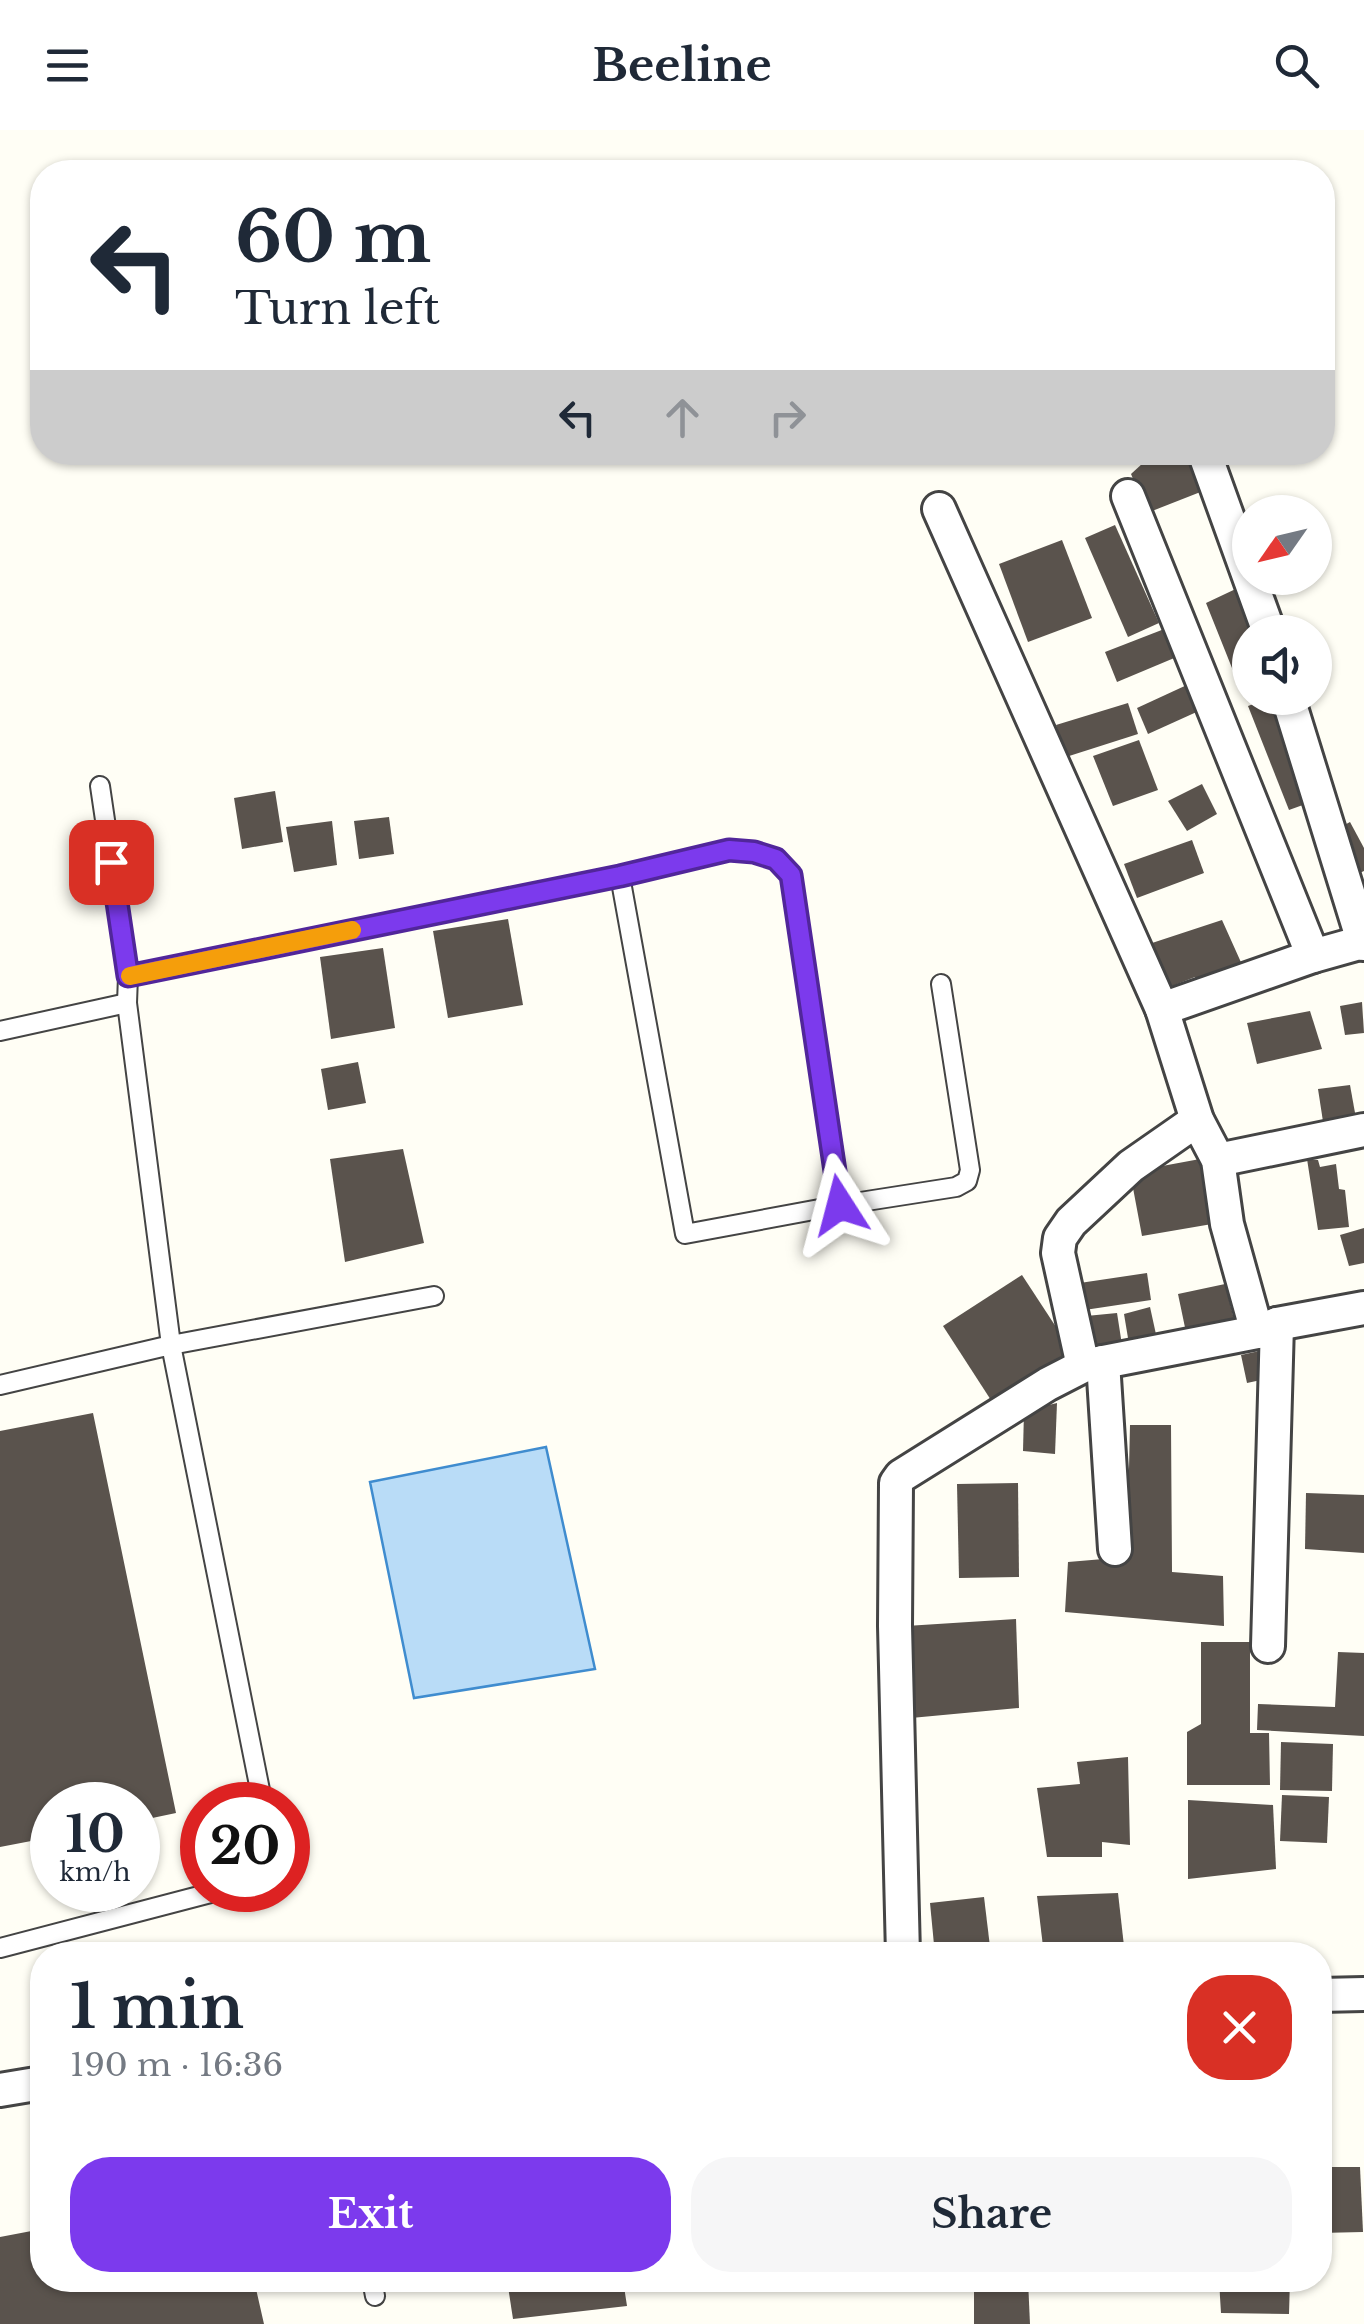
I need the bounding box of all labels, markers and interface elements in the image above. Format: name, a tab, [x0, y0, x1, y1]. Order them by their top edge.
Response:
text: Beeline	[592, 37, 772, 93]
icon: menu	[40, 38, 95, 93]
icon: search	[1269, 38, 1324, 93]
text: 60 m	[235, 194, 431, 281]
icon: left	[70, 200, 200, 330]
text: Turn left	[235, 280, 440, 336]
icon: left	[550, 390, 605, 445]
icon: ahead	[655, 390, 710, 445]
icon: right	[760, 390, 815, 445]
north arrow	[1232, 495, 1332, 595]
map controls	[1232, 495, 1332, 715]
button: sound	[1232, 615, 1332, 715]
pin	[69, 820, 154, 905]
icon: arrive	[84, 835, 139, 890]
position arrow	[788, 1153, 892, 1257]
speed limit sign: 20	[180, 1782, 310, 1912]
text: 10	[65, 1803, 125, 1866]
text: km/h	[60, 1857, 130, 1888]
text: 1 min	[70, 1970, 244, 2044]
button: close	[1187, 1975, 1292, 2080]
text: 190 m · 16:36	[70, 2045, 283, 2085]
button: Exit	[70, 2157, 671, 2272]
button: Share	[691, 2157, 1292, 2272]

